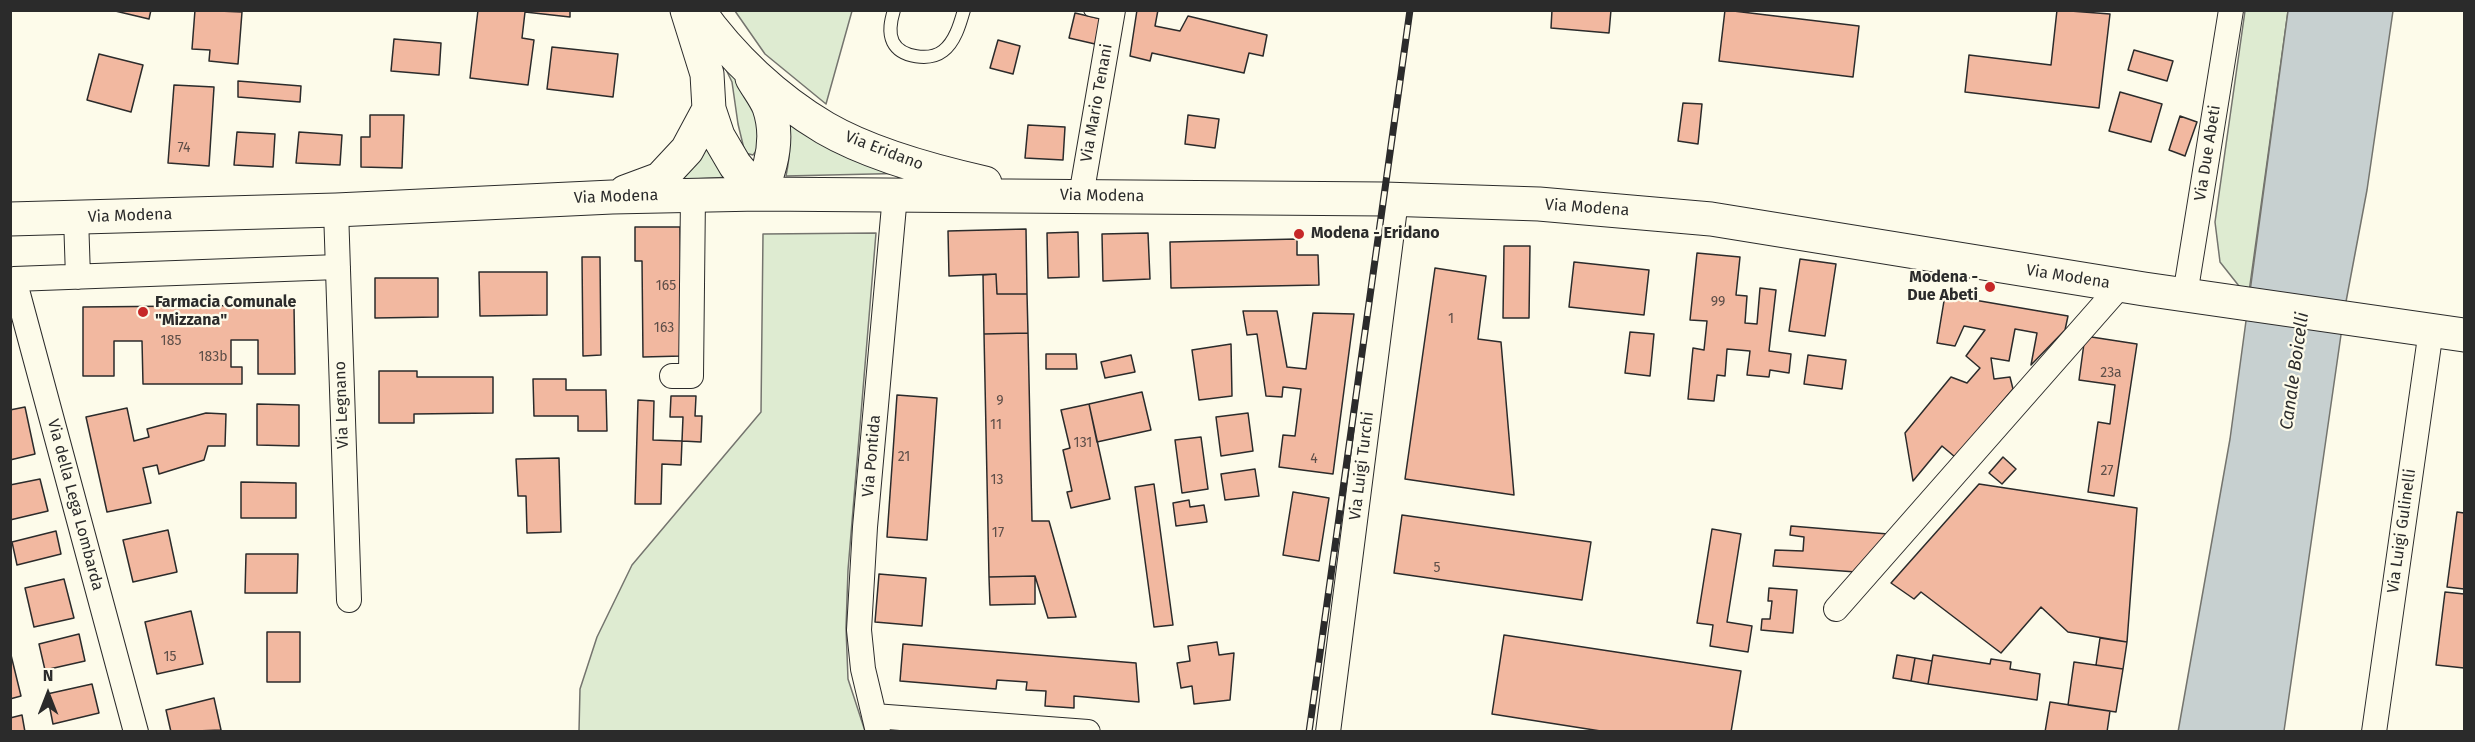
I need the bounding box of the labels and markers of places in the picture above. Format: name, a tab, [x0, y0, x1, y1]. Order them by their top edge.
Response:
place label: Modena - Eridano	[1311, 224, 1440, 244]
marker: Modena - Eridano	[1292, 227, 1306, 241]
place label: Modena - Due Abeti	[1907, 268, 1978, 306]
marker: Modena - Due Abeti	[1983, 280, 1997, 294]
place label: Farmacia Comunale "Mizzana"	[155, 293, 296, 331]
marker: Farmacia Comunale "Mizzana"	[136, 305, 150, 319]

